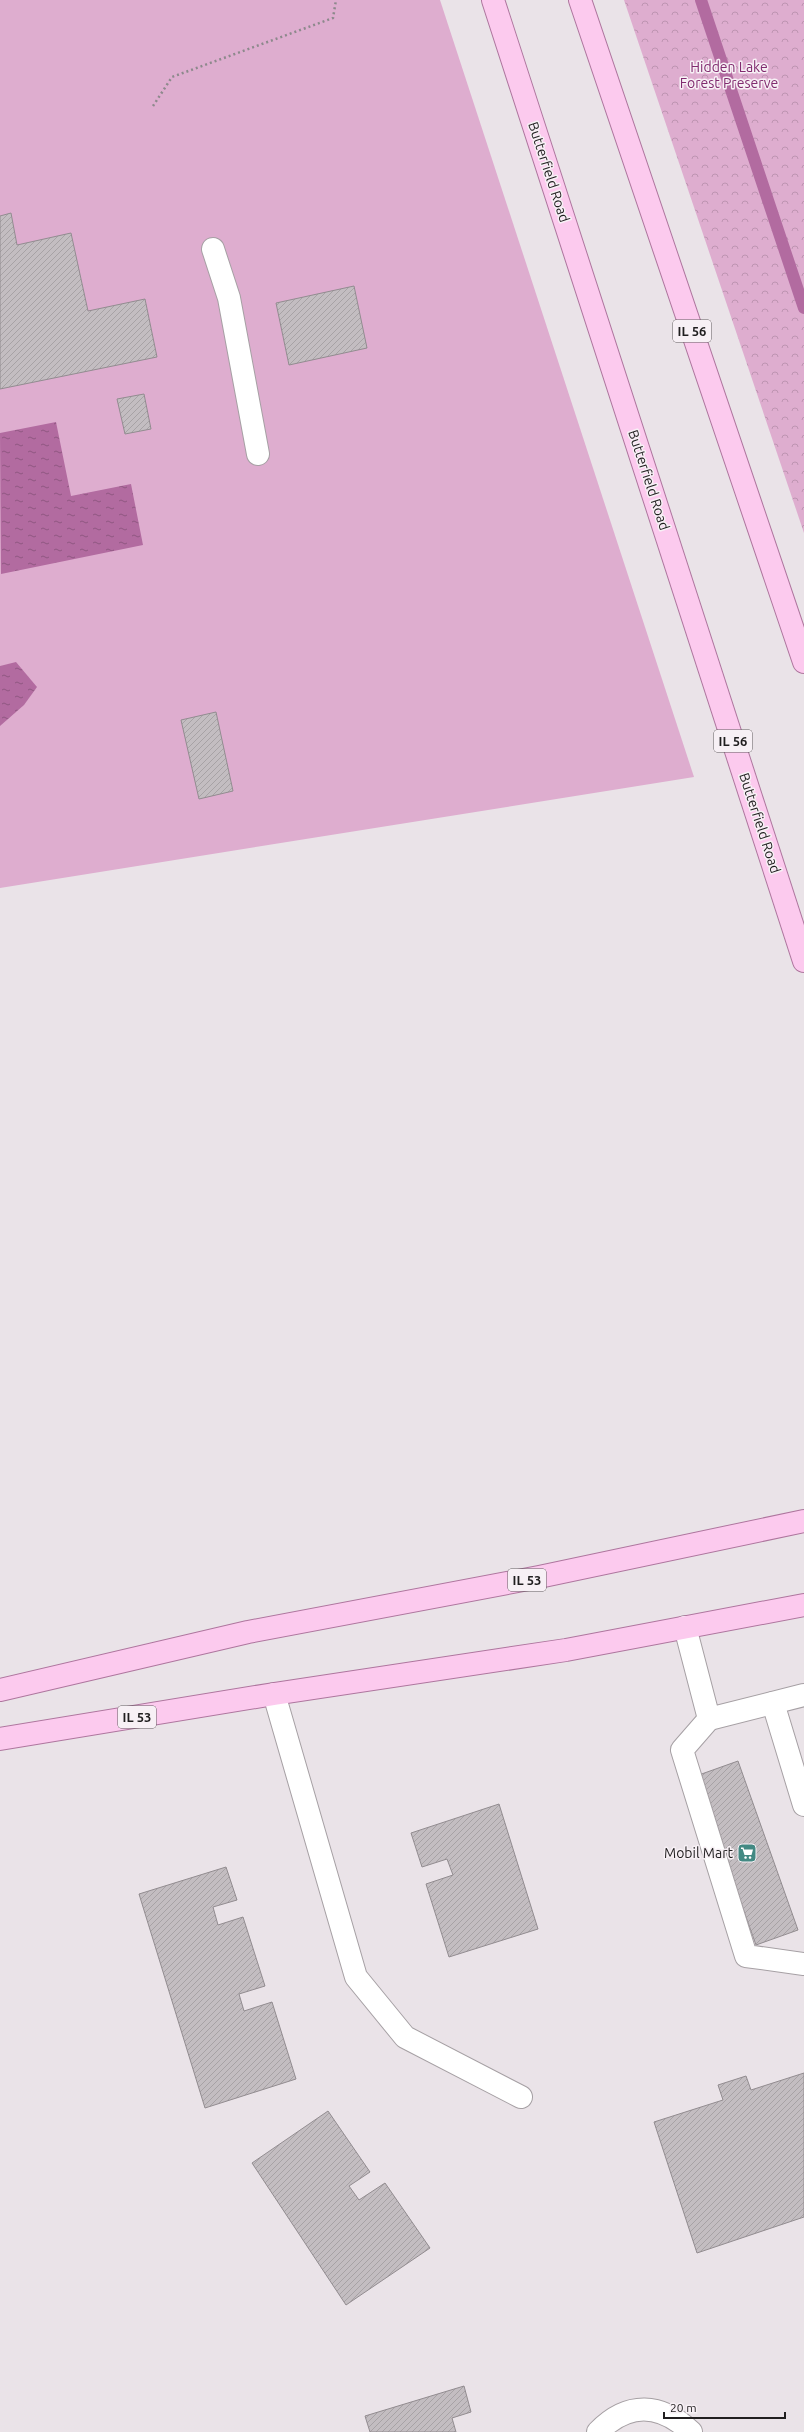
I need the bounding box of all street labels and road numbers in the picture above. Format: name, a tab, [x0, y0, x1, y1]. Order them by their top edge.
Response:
street label: Butterfield Road	[525, 120, 573, 224]
road number: IL 56	[673, 320, 711, 342]
street label: Butterfield Road	[625, 428, 673, 532]
road number: IL 56	[714, 730, 752, 752]
street label: Butterfield Road	[736, 771, 784, 875]
road number: IL 53	[508, 1569, 546, 1591]
road number: IL 53	[118, 1706, 156, 1728]

